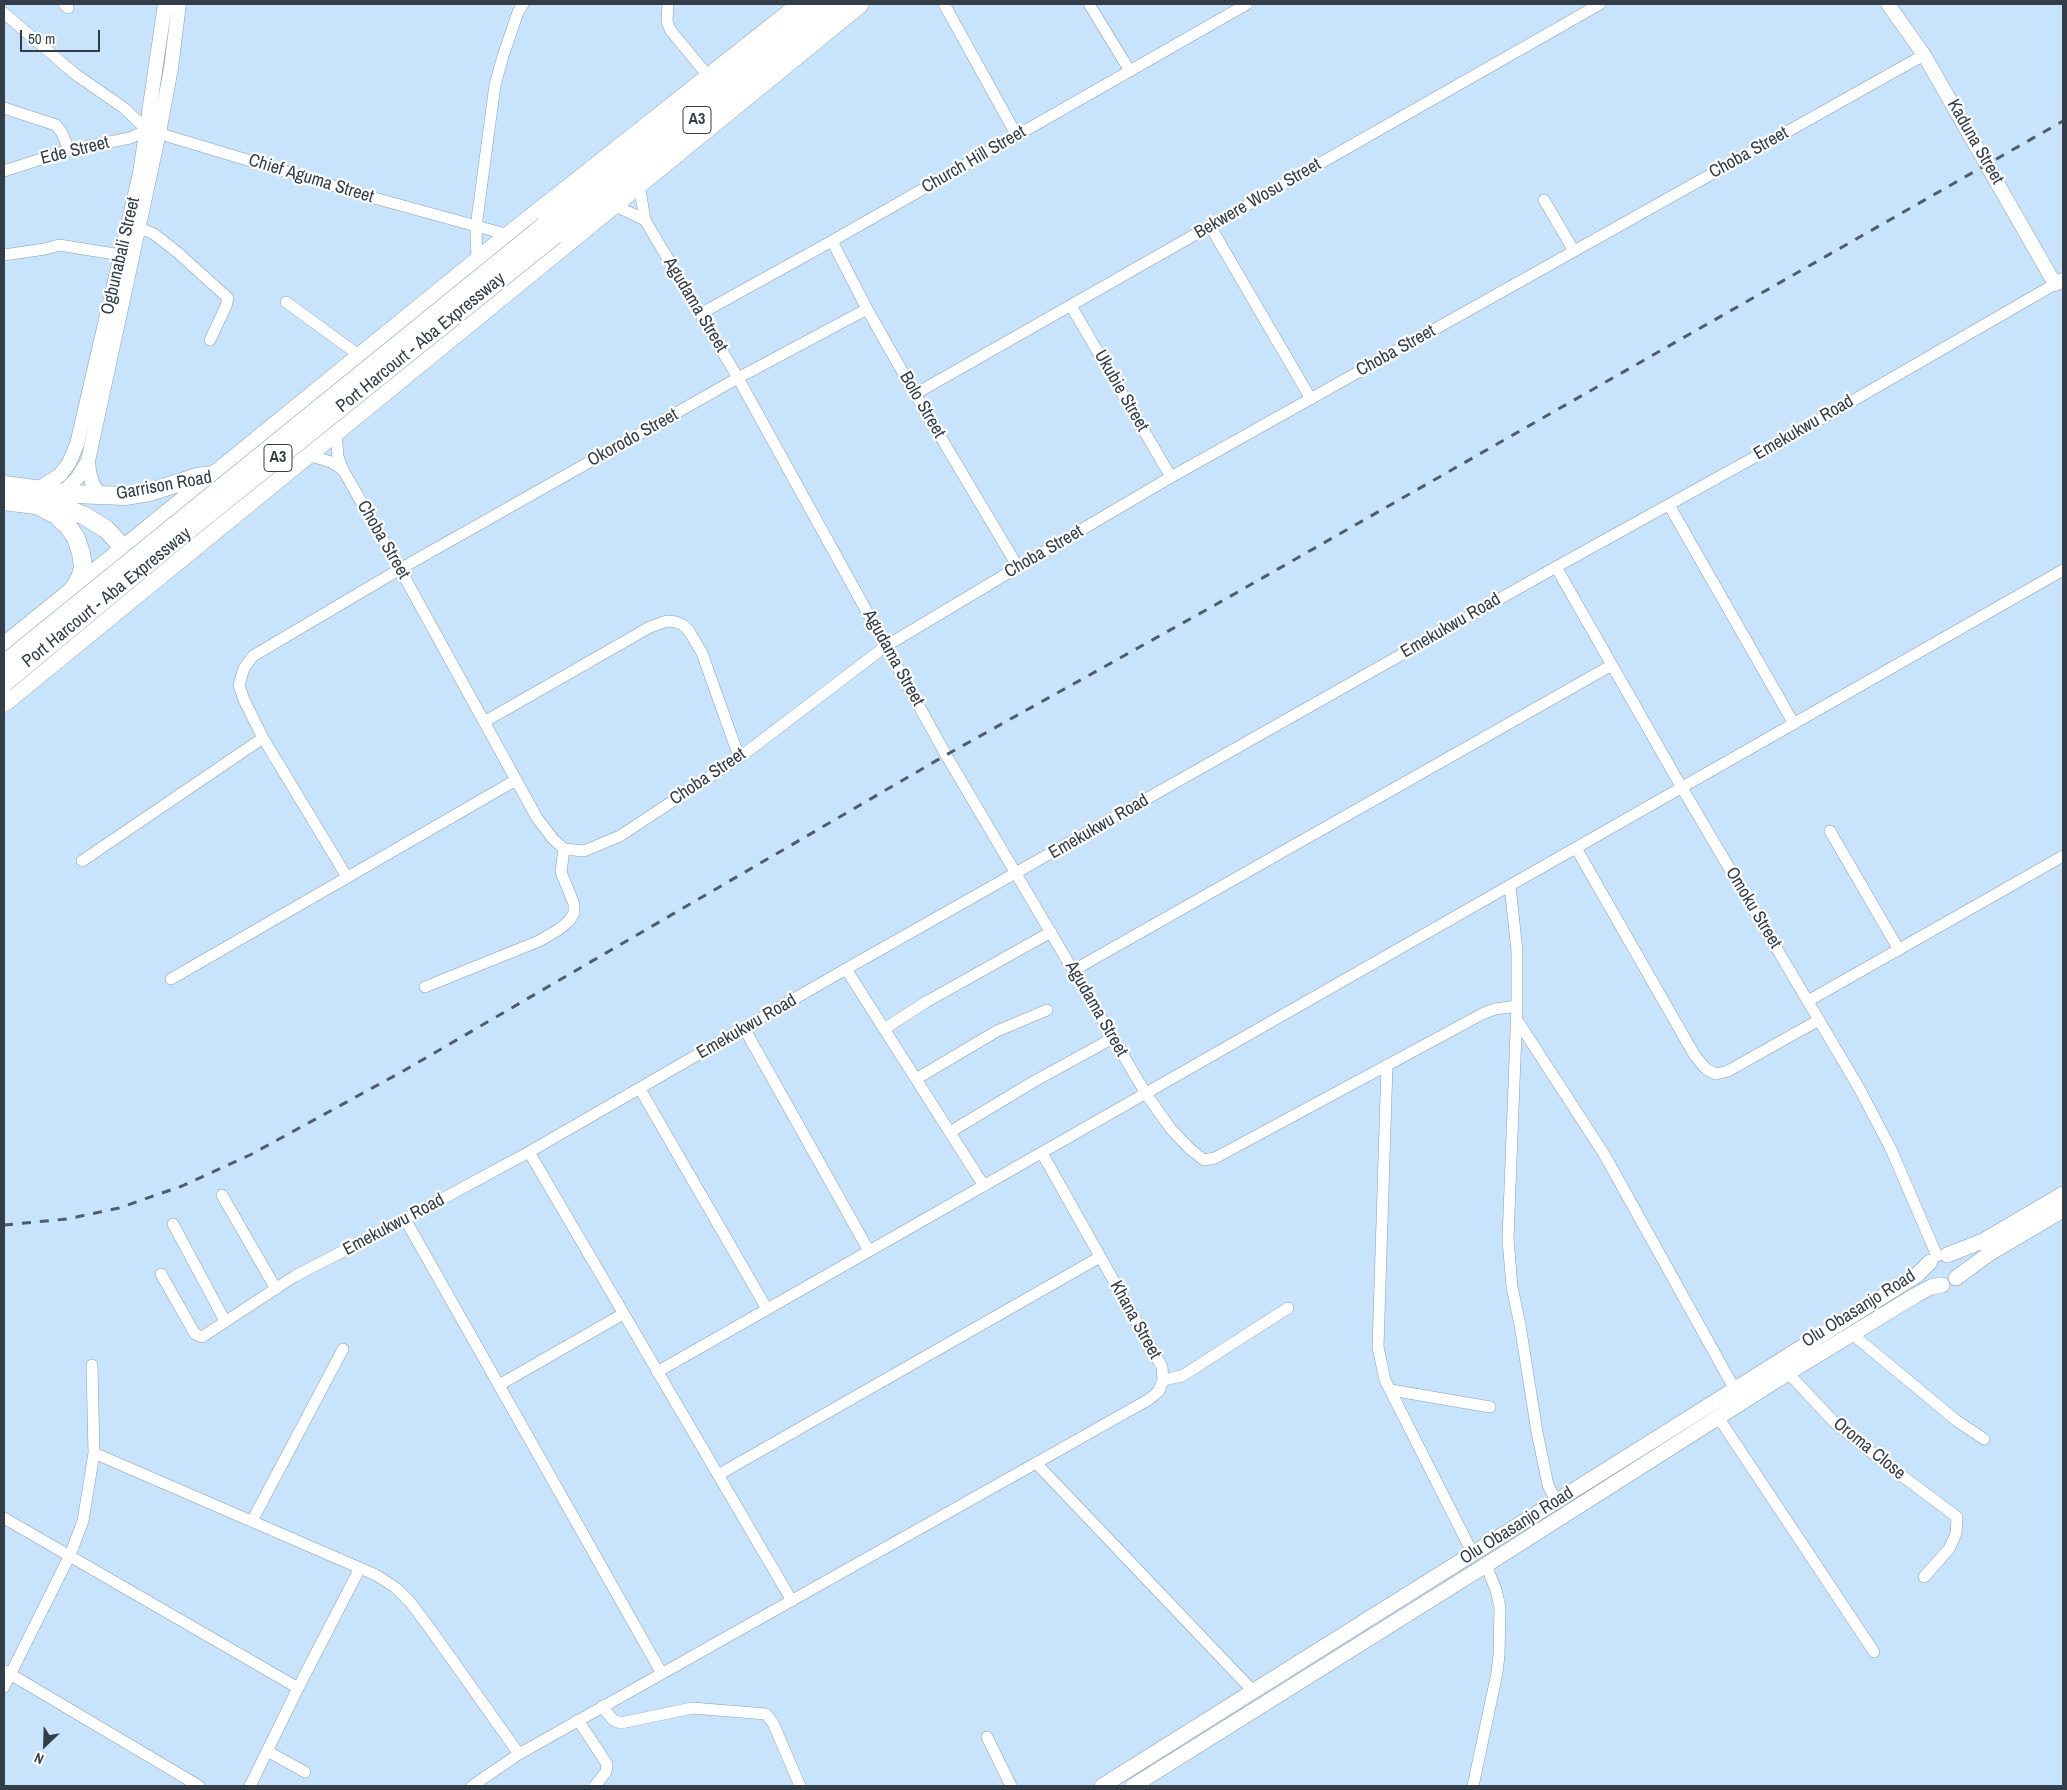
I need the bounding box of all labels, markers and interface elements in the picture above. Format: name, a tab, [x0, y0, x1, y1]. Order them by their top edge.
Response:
scale bar	[22, 20, 102, 52]
text: 50 m	[28, 28, 55, 49]
street label: Kaduna Street	[1942, 96, 2008, 188]
road number: A3	[683, 106, 711, 134]
street label: Church Hill Street	[918, 122, 1030, 198]
street label: Choba Street	[1706, 122, 1792, 184]
street label: Ede Street	[39, 132, 111, 170]
street label: Chief Aguma Street	[246, 150, 376, 208]
street label: Bekwere Wosu Street	[1191, 154, 1325, 244]
street label: Ogbunabali Street	[97, 195, 145, 317]
street label: Agudama Street	[658, 254, 732, 356]
street label: Port Harcourt - Aba Expressway	[332, 268, 510, 418]
street label: Choba Street	[1353, 320, 1439, 382]
street label: Ukubie Street	[1089, 347, 1153, 435]
street label: Bolo Street	[894, 368, 950, 442]
street label: Emekukwu Road	[1750, 391, 1858, 465]
street label: Okorodo Street	[584, 404, 682, 472]
road number: A3	[264, 444, 292, 472]
street label: Garrison Road	[114, 467, 214, 505]
street label: Choba Street	[352, 497, 414, 583]
street label: Choba Street	[1001, 521, 1087, 583]
street label: Port Harcourt - Aba Expressway	[18, 523, 196, 673]
street label: Emekukwu Road	[1397, 589, 1505, 663]
street label: Agudama Street	[858, 606, 928, 710]
street label: Choba Street	[666, 744, 750, 810]
street label: Emekukwu Road	[1045, 790, 1153, 864]
street label: Omoku Street	[1720, 863, 1786, 953]
street label: Agudama Street	[1060, 957, 1132, 1061]
street label: Emekukwu Road	[693, 990, 801, 1064]
street label: Emekukwu Road	[340, 1189, 448, 1261]
street label: Olu Obasanjo Road	[1798, 1265, 1920, 1353]
street label: Khana Street	[1105, 1277, 1165, 1363]
street label: Oroma Close	[1828, 1413, 1910, 1485]
street label: Olu Obasanjo Road	[1456, 1482, 1578, 1570]
north arrow	[20, 1720, 70, 1770]
text: N	[31, 1749, 46, 1769]

